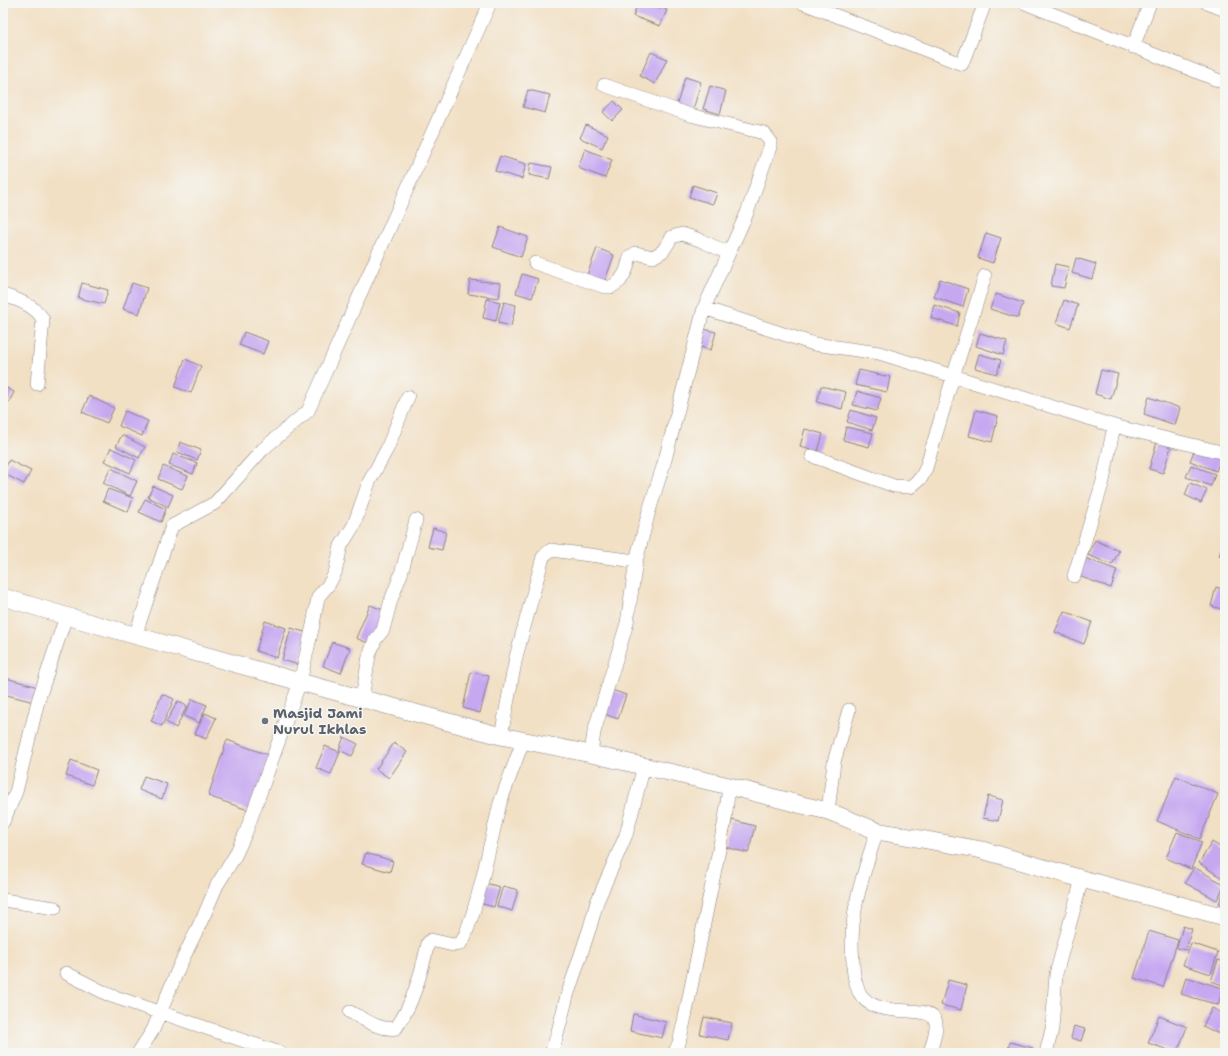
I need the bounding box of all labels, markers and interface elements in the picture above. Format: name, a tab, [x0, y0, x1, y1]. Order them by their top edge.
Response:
place label: Masjid Jami Nurul Ikhlas	[273, 704, 366, 738]
marker: Masjid Jami Nurul Ikhlas	[260, 716, 270, 726]

